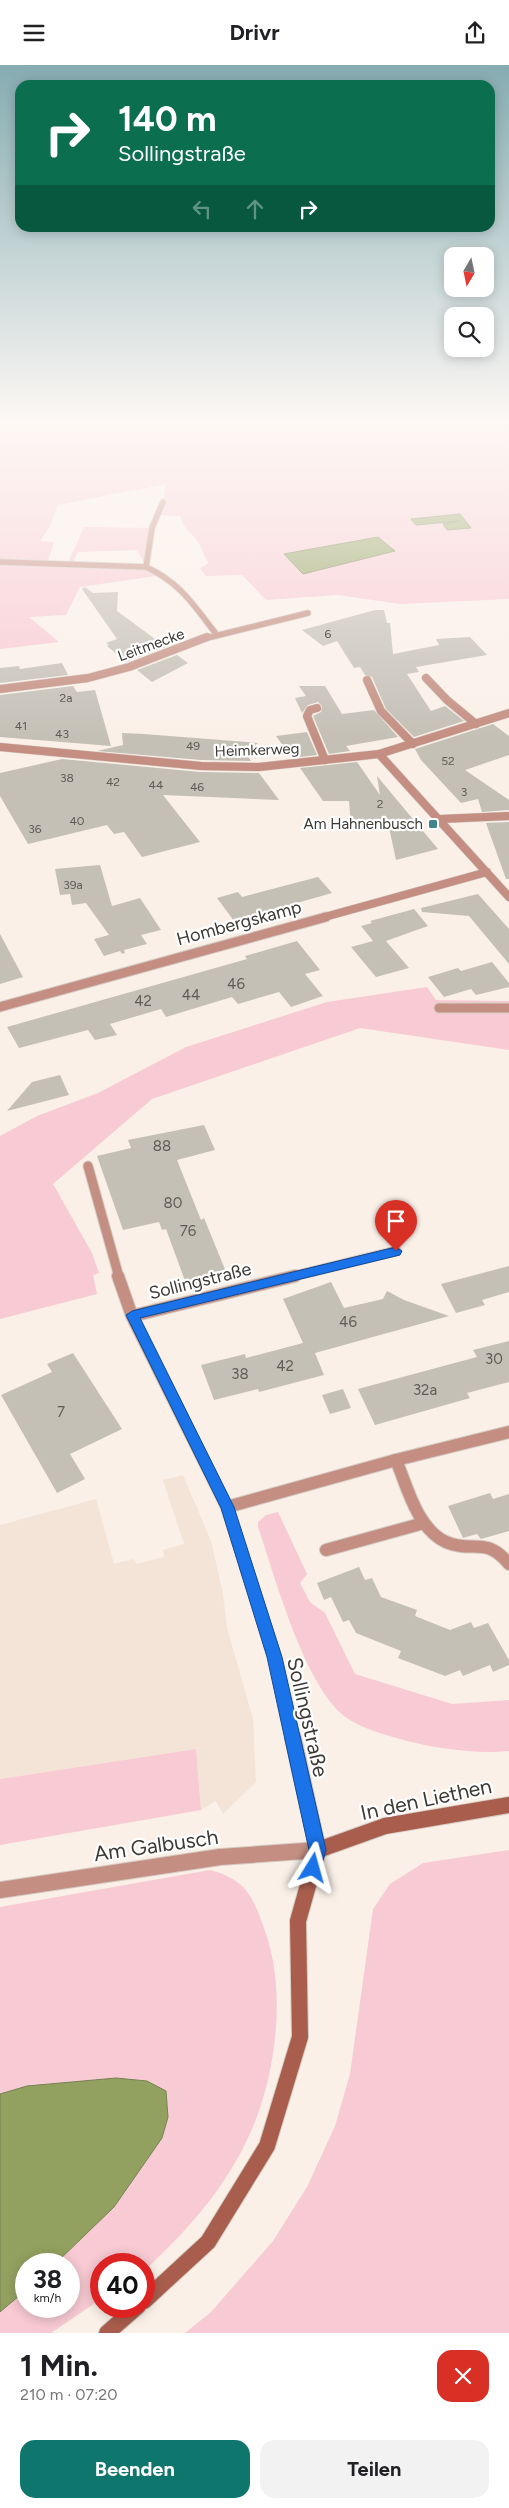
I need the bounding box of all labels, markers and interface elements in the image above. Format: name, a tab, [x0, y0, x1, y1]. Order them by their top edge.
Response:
icon: menu	[20, 19, 48, 47]
text: Drivr	[229, 19, 280, 46]
icon: share	[461, 19, 489, 47]
text: 140 m	[118, 98, 216, 140]
icon: right	[35, 100, 100, 165]
text: Sollingstraße	[118, 140, 246, 167]
icon: left	[188, 195, 216, 223]
icon: ahead	[241, 195, 269, 223]
icon: right	[294, 195, 322, 223]
north arrow	[444, 247, 494, 297]
map controls	[444, 247, 494, 357]
button: search	[444, 307, 494, 357]
street label: Leitmecke	[115, 625, 187, 665]
house number: 6	[325, 627, 332, 641]
house number: 2a	[60, 691, 72, 705]
house number: 41	[15, 719, 27, 733]
house number: 43	[55, 727, 69, 741]
house number: 49	[186, 739, 200, 753]
street label: Heimkerweg	[214, 740, 300, 760]
house number: 52	[441, 754, 455, 768]
house number: 38	[60, 771, 74, 785]
house number: 42	[106, 775, 120, 789]
house number: 44	[149, 778, 164, 792]
house number: 46	[190, 780, 204, 794]
house number: 3	[461, 785, 467, 799]
house number: 2	[377, 797, 383, 811]
house number: 40	[69, 814, 85, 828]
place label: Am Hahnenbusch	[304, 815, 423, 833]
marker: Am Hahnenbusch	[427, 818, 439, 830]
house number: 36	[28, 822, 42, 836]
house number: 39a	[63, 878, 83, 892]
street label: Hombergskamp	[174, 896, 304, 950]
house number: 46	[227, 975, 245, 993]
house number: 44	[182, 986, 200, 1004]
house number: 42	[134, 992, 152, 1010]
house number: 88	[153, 1137, 171, 1155]
house number: 80	[164, 1194, 182, 1212]
pin	[375, 1200, 417, 1251]
icon: arrive	[382, 1207, 410, 1235]
house number: 76	[180, 1222, 197, 1240]
street label: Sollingstraße	[147, 1258, 254, 1304]
house number: 46	[339, 1313, 357, 1331]
house number: 30	[485, 1350, 503, 1368]
house number: 42	[276, 1357, 294, 1375]
house number: 38	[231, 1365, 249, 1383]
house number: 32a	[413, 1381, 437, 1399]
house number: 7	[57, 1403, 65, 1421]
street label: Sollingstraße	[282, 1655, 334, 1779]
street label: In den Liethen	[358, 1773, 494, 1825]
street label: Am Galbusch	[92, 1824, 220, 1866]
position arrow	[286, 1841, 338, 1893]
speed limit sign: 40	[90, 2253, 155, 2318]
text: 38	[33, 2264, 62, 2294]
text: km/h	[34, 2291, 61, 2305]
text: 1 Min.	[20, 2347, 98, 2384]
button: close	[437, 2350, 489, 2402]
text: 210 m · 07:20	[20, 2385, 117, 2404]
button: Beenden	[20, 2440, 250, 2498]
button: Teilen	[260, 2440, 489, 2498]

